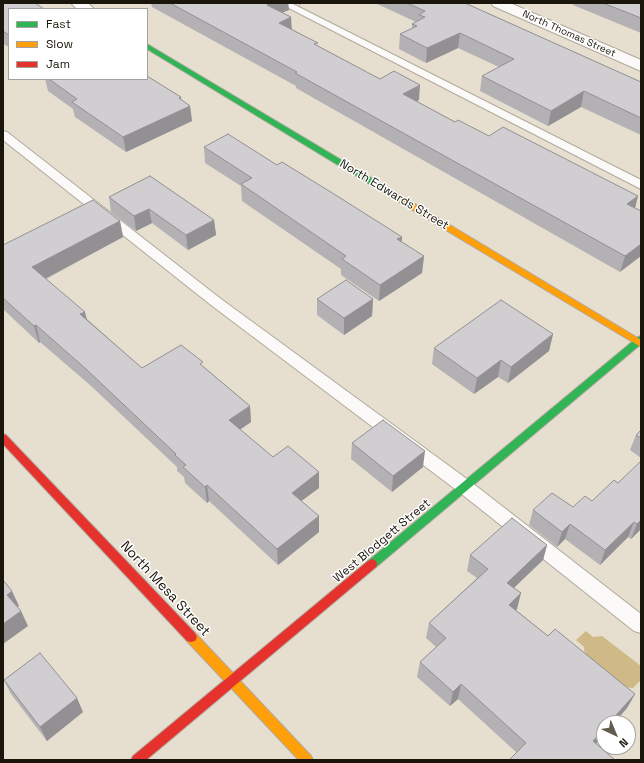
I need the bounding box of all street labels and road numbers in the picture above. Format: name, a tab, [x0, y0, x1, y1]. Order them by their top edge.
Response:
street label: North Thomas Street	[521, 8, 617, 60]
street label: North Edwards Street	[337, 157, 451, 233]
street label: West Blodgett Street	[331, 496, 433, 586]
street label: North Mesa Street	[117, 538, 213, 640]

